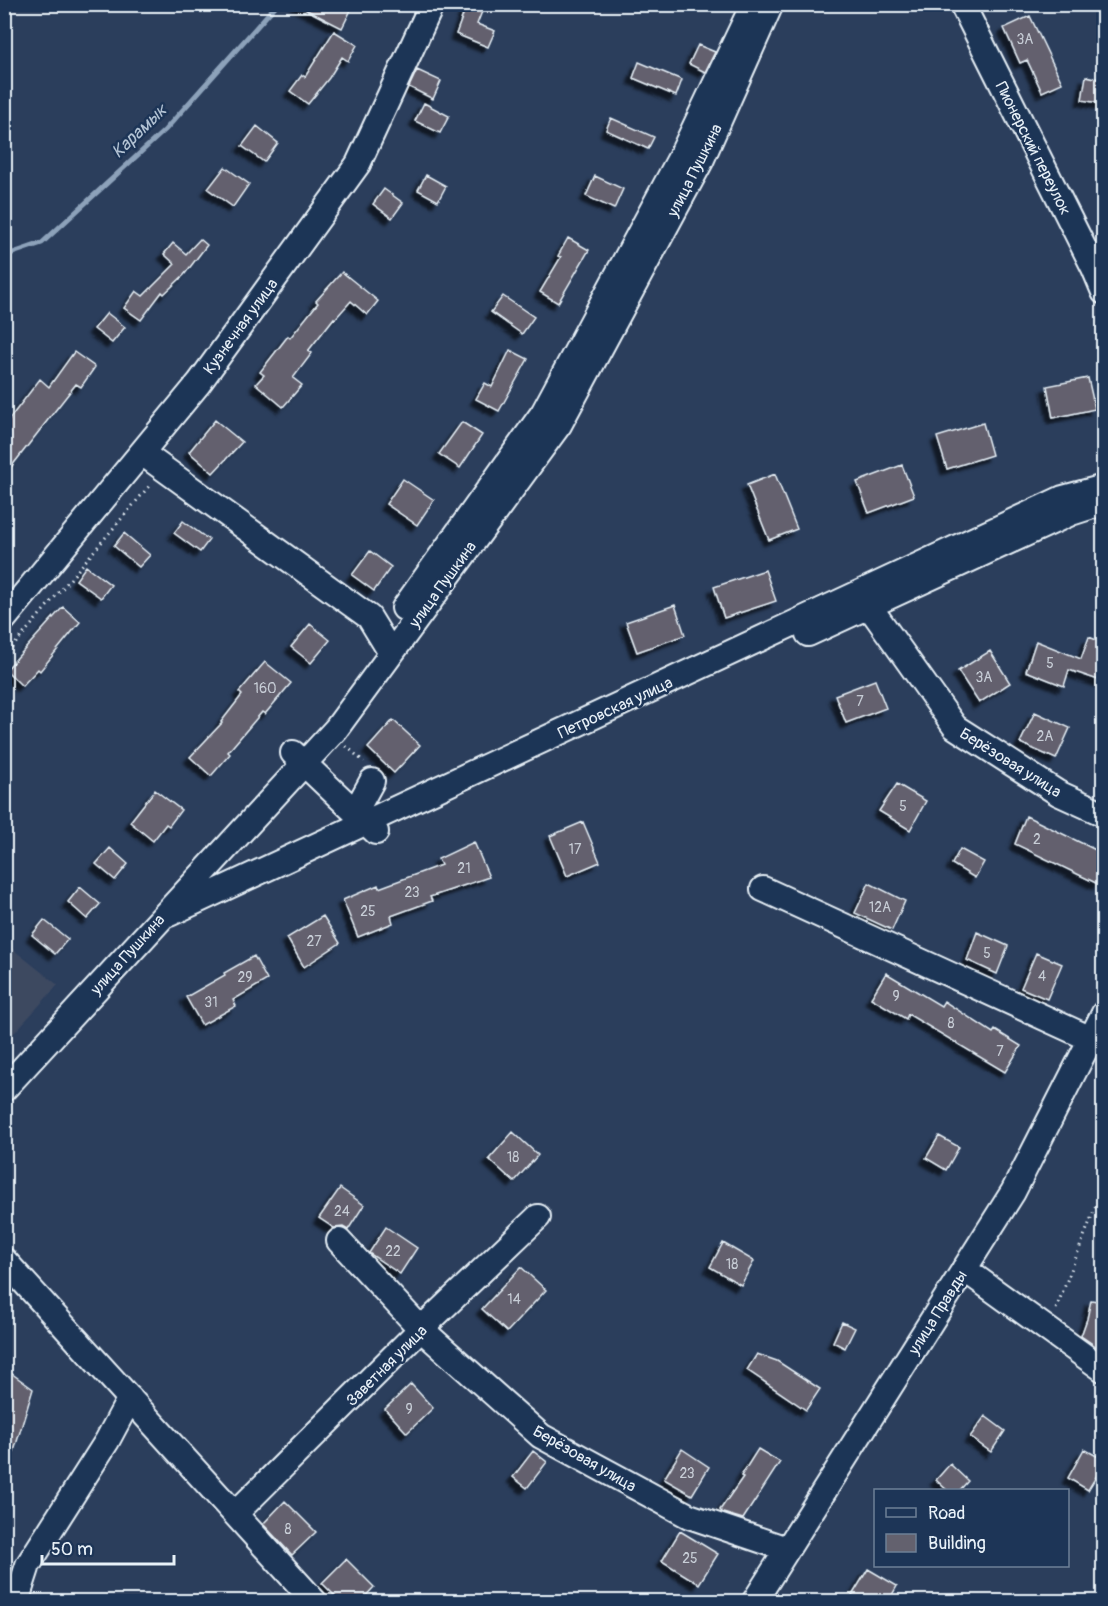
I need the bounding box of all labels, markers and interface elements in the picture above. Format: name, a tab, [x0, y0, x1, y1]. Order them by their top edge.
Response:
house number: 3А	[1017, 31, 1033, 48]
street label: Пионерский переулок	[991, 78, 1075, 218]
water label: Карамык	[107, 98, 173, 163]
street label: улица Пушкина	[662, 121, 727, 221]
street label: Кузнечная улица	[199, 275, 282, 379]
street label: улица Пушкина	[404, 538, 481, 632]
house number: 5	[1046, 655, 1054, 672]
house number: 3А	[976, 669, 992, 686]
street label: Петровская улица	[555, 673, 676, 743]
house number: 160	[253, 680, 277, 697]
house number: 7	[856, 693, 864, 710]
street label: Берёзовая улица	[956, 724, 1065, 802]
house number: 2А	[1037, 728, 1053, 745]
house number: 5	[899, 798, 907, 815]
house number: 2	[1033, 831, 1041, 848]
house number: 17	[569, 841, 582, 858]
house number: 21	[457, 860, 471, 877]
house number: 23	[404, 884, 420, 901]
house number: 12А	[869, 899, 891, 916]
house number: 25	[360, 903, 376, 920]
street label: улица Пушкина	[86, 910, 169, 1000]
house number: 27	[306, 933, 322, 950]
house number: 5	[983, 945, 991, 962]
house number: 4	[1038, 968, 1046, 985]
house number: 29	[237, 969, 253, 986]
house number: 9	[892, 988, 900, 1005]
house number: 31	[204, 994, 218, 1011]
house number: 8	[947, 1015, 955, 1032]
house number: 7	[996, 1043, 1004, 1060]
house number: 18	[507, 1149, 519, 1166]
house number: 24	[334, 1203, 350, 1220]
house number: 22	[385, 1243, 401, 1260]
house number: 18	[726, 1256, 738, 1273]
street label: улица Правды	[903, 1267, 972, 1359]
house number: 14	[507, 1291, 521, 1308]
street label: Заветная улица	[342, 1321, 432, 1411]
house number: 9	[405, 1401, 413, 1418]
street label: Берёзовая улица	[529, 1421, 640, 1497]
house number: 23	[679, 1465, 695, 1482]
legend	[874, 1489, 1069, 1567]
text: Road	[928, 1502, 965, 1525]
house number: 8	[284, 1521, 292, 1538]
scale bar	[42, 1528, 174, 1566]
text: Building	[928, 1532, 986, 1555]
text: 50 m	[51, 1538, 93, 1561]
house number: 25	[682, 1550, 698, 1567]

